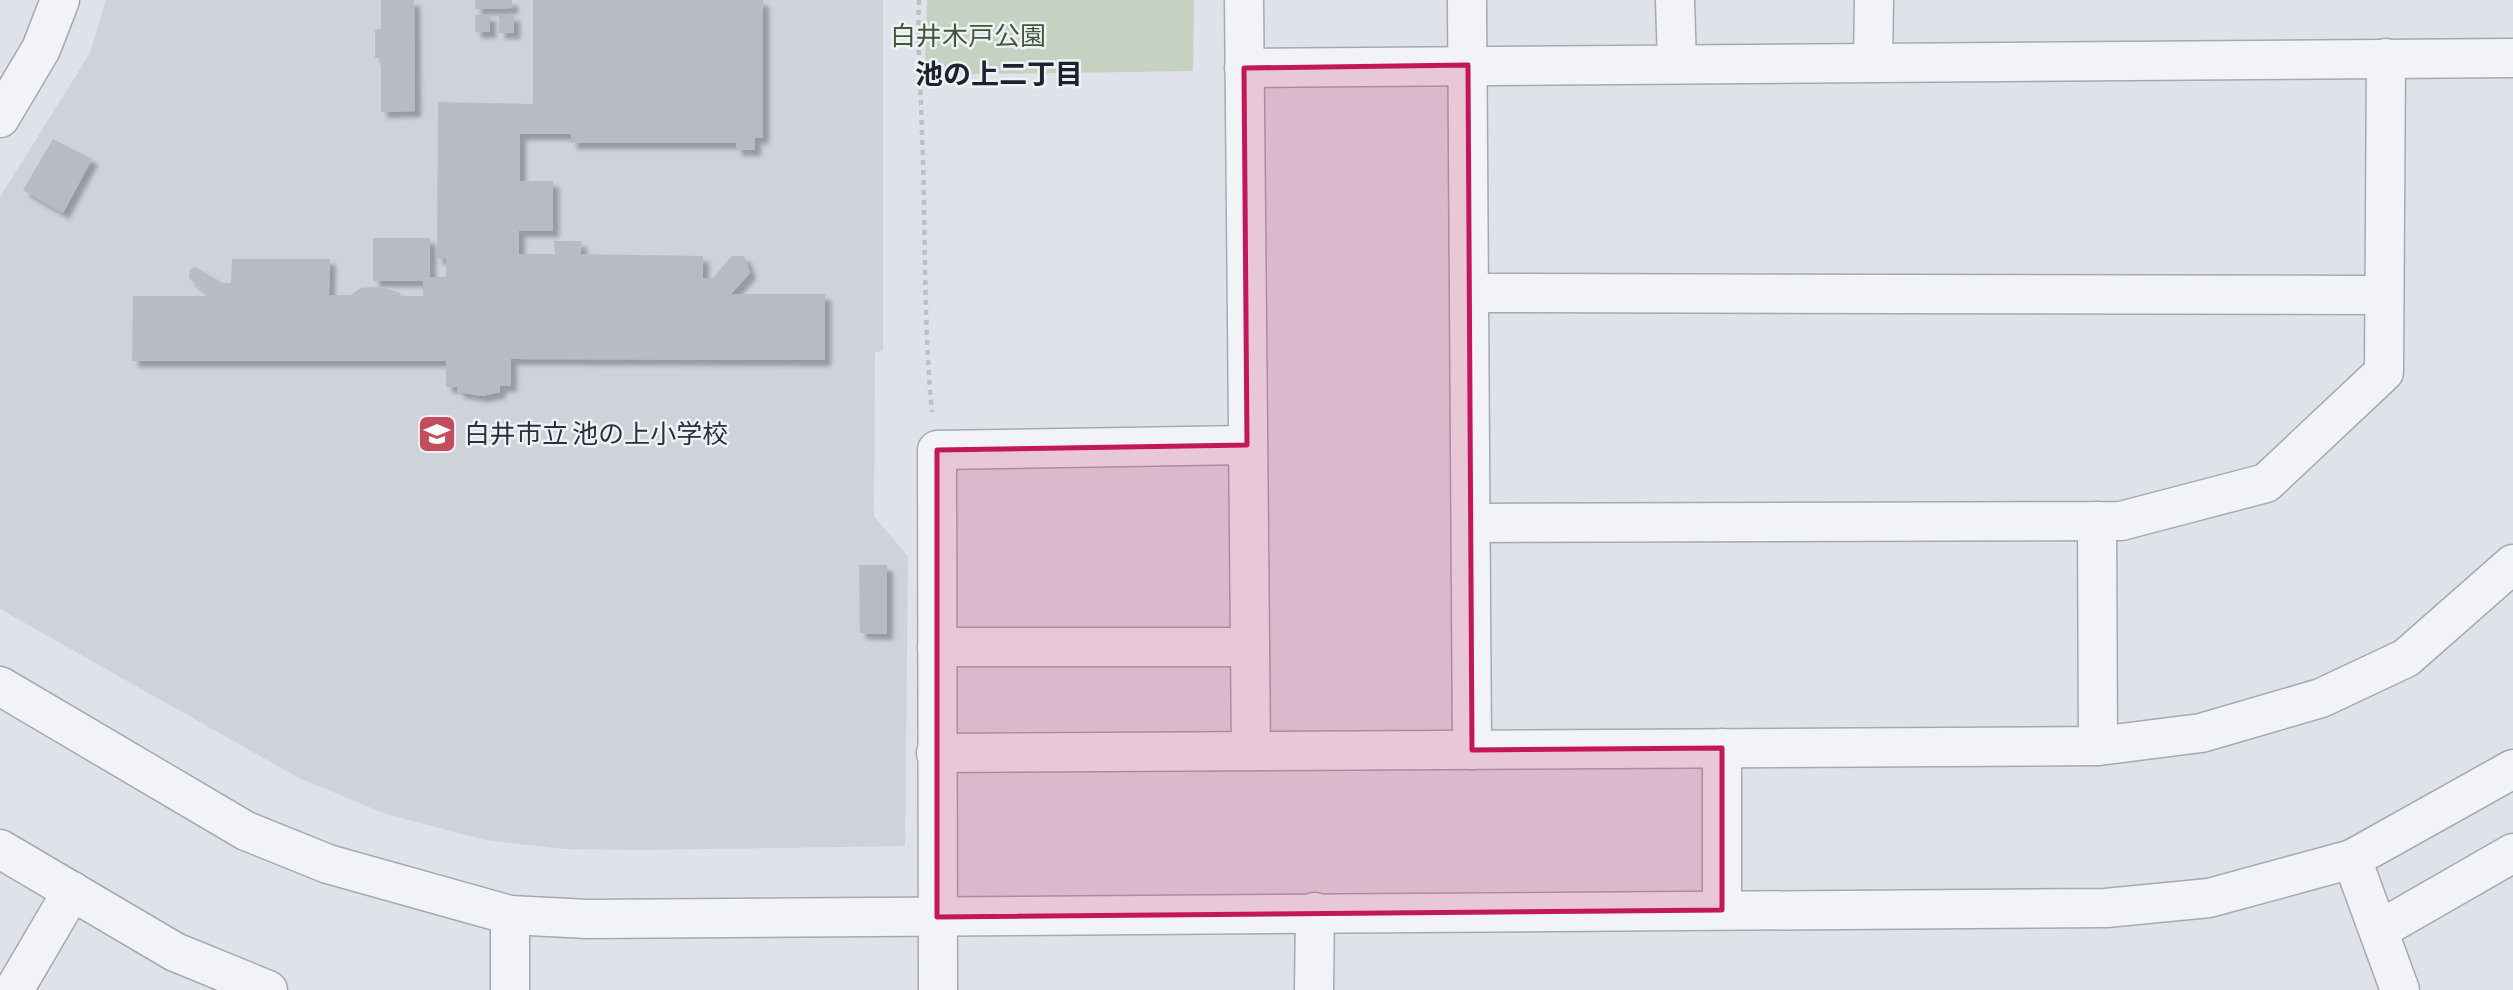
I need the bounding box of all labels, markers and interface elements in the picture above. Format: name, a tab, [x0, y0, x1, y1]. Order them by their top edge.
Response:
park label: 白井木戸公園	[890, 22, 1046, 50]
district label: 池の上二丁目	[915, 60, 1083, 90]
school or university icon: 白井市立 池の上小学校	[416, 413, 458, 455]
place label: 白井市立 池の上小学校	[464, 420, 728, 448]

